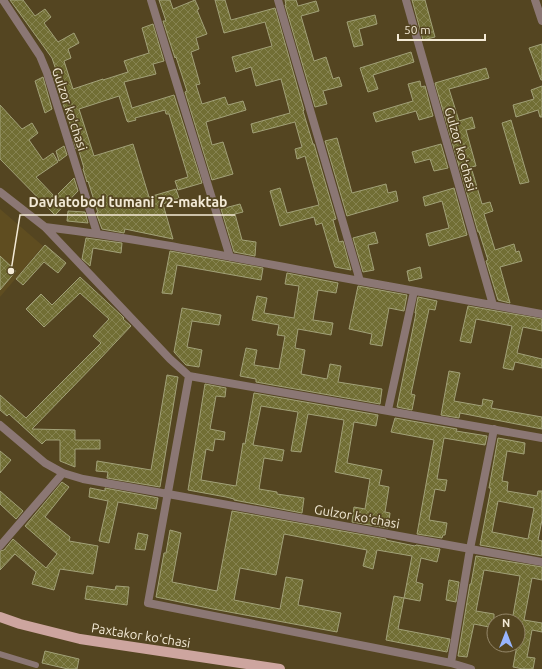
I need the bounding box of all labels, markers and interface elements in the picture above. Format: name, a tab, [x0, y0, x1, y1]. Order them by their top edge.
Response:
scale bar	[398, 16, 485, 42]
text: 50 m	[404, 23, 431, 36]
street label: Gulzor koʻchasi	[50, 66, 90, 152]
street label: Gulzor koʻchasi	[442, 105, 480, 193]
callout: Davlatobod tumani 72-maktab	[20, 189, 235, 215]
text: Davlatobod tumani 72-maktab	[29, 194, 227, 210]
street label: Gulzor koʻchasi	[313, 502, 401, 530]
north arrow	[486, 613, 526, 653]
text: N	[502, 617, 510, 629]
street label: Paxtakor koʻchasi	[90, 620, 192, 650]

